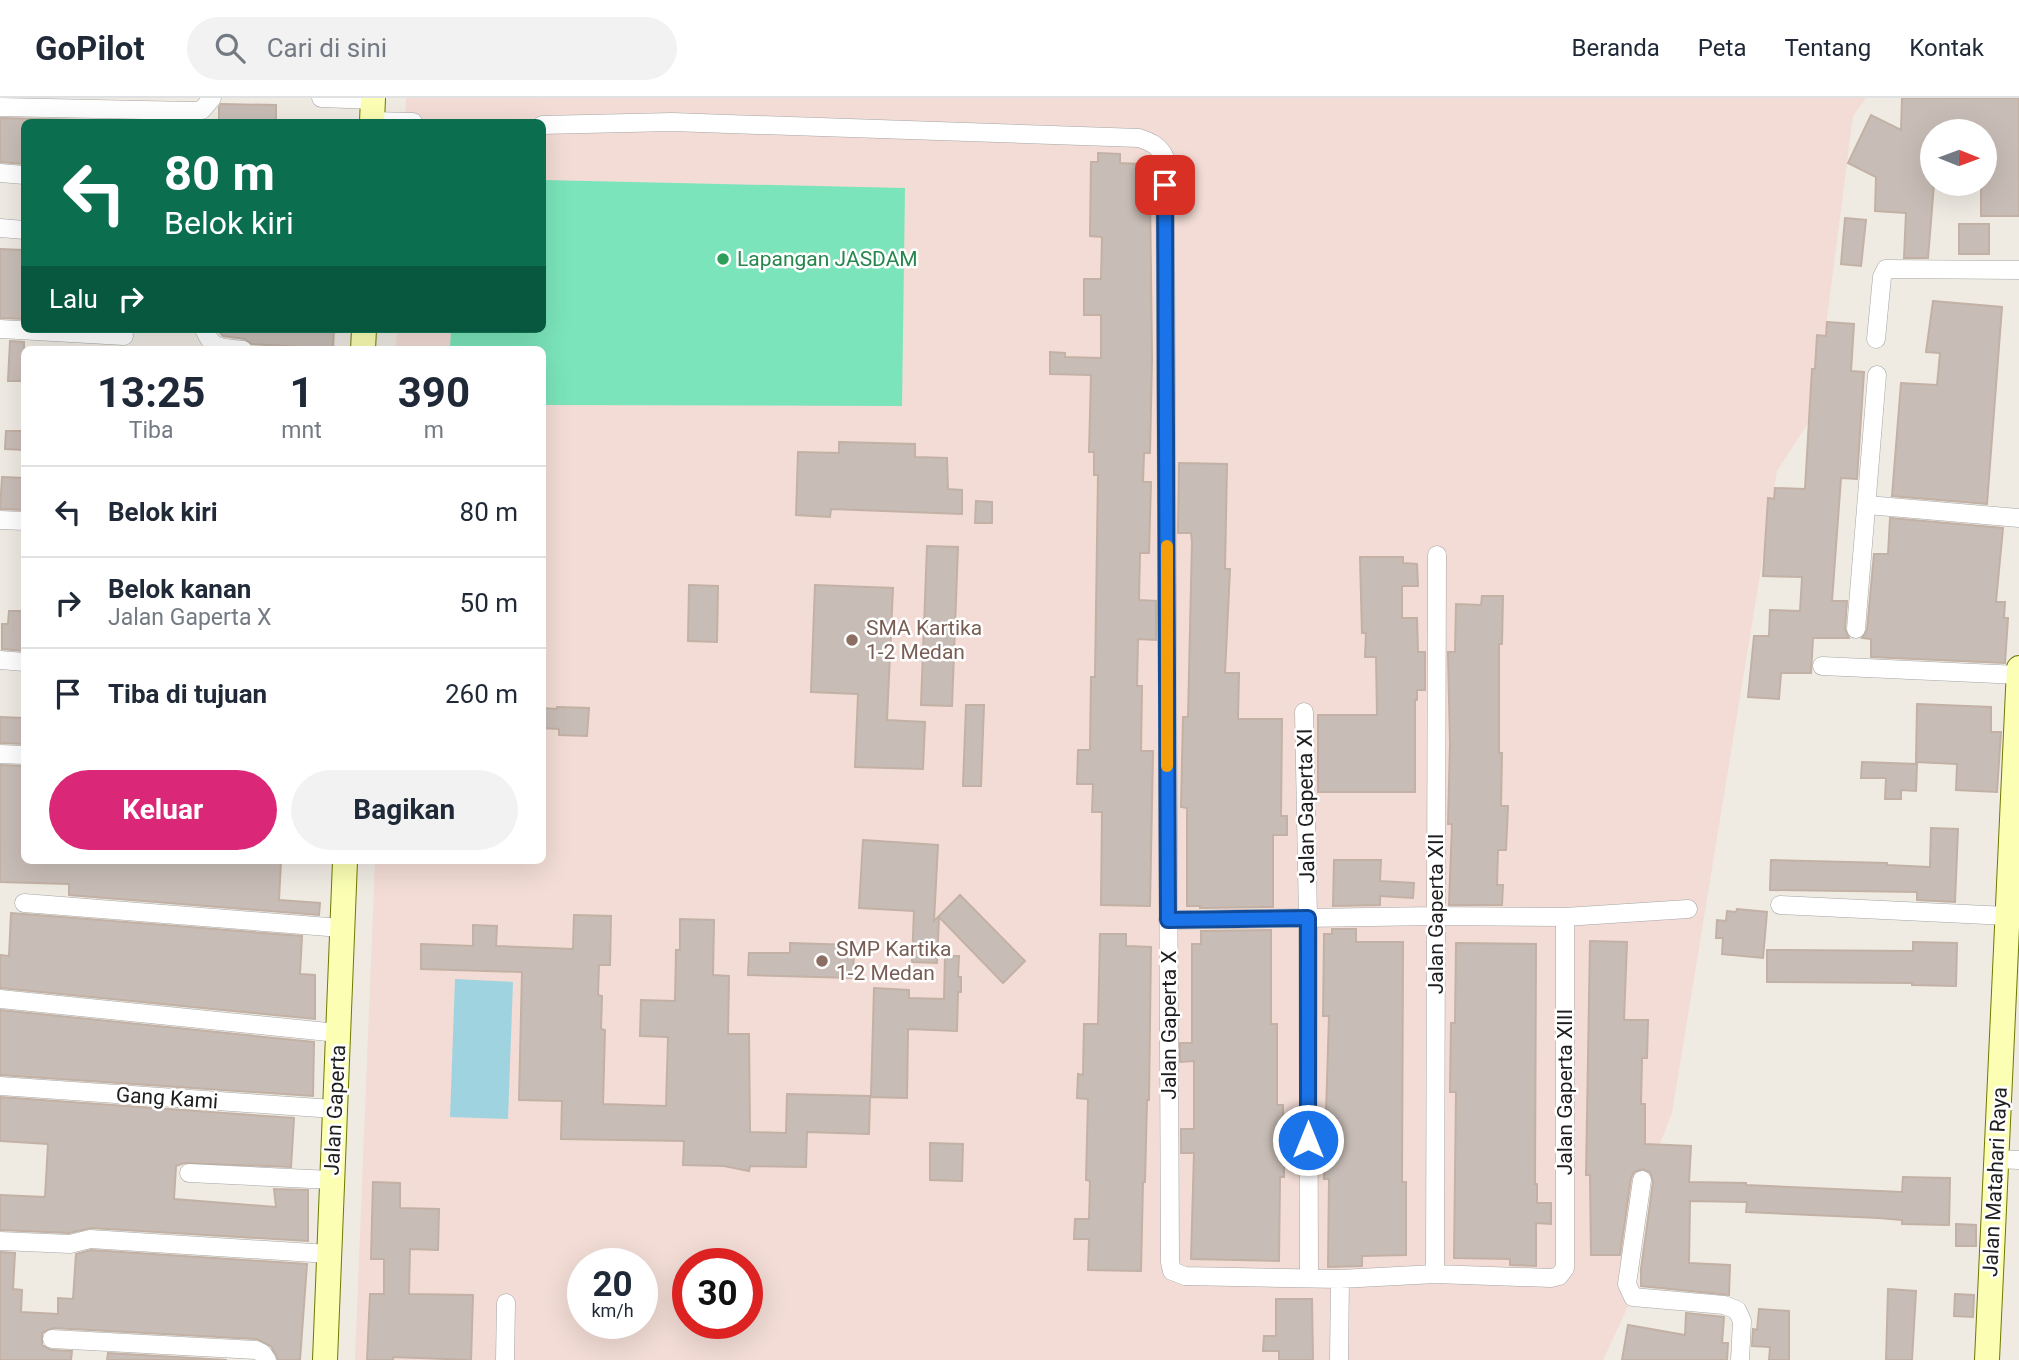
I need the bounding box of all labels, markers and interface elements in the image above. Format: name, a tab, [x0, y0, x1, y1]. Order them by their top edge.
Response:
search box	[187, 17, 677, 80]
text: GoPilot	[35, 29, 145, 68]
icon: search	[211, 29, 249, 67]
text: Cari di sini	[267, 33, 387, 63]
text: Beranda	[1572, 34, 1660, 62]
text: Peta	[1698, 34, 1746, 62]
text: Tentang	[1784, 34, 1871, 62]
text: Kontak	[1909, 34, 1984, 62]
north arrow	[1920, 119, 1997, 196]
map controls	[1920, 119, 1997, 196]
text: 80 m	[164, 145, 275, 202]
icon: left	[49, 147, 140, 238]
pin	[1135, 155, 1195, 215]
icon: arrive	[1146, 166, 1184, 204]
text: Belok kiri	[164, 204, 294, 242]
place label: Lapangan JASDAM	[737, 247, 918, 271]
marker: Lapangan JASDAM	[715, 251, 731, 267]
icon: right	[112, 280, 150, 318]
text: Lalu	[49, 284, 98, 314]
text: 13:25	[97, 368, 205, 417]
text: 1	[289, 368, 314, 417]
text: 390	[398, 368, 470, 417]
text: Tiba	[129, 417, 174, 444]
text: mnt	[281, 417, 322, 444]
text: m	[424, 417, 444, 444]
icon: left	[49, 493, 87, 531]
text: Belok kiri	[108, 497, 218, 527]
text: 80 m	[460, 497, 518, 527]
text: Belok kanan	[108, 574, 251, 604]
icon: right	[49, 584, 87, 622]
text: 50 m	[460, 588, 518, 618]
text: Jalan Gaperta X	[108, 604, 272, 631]
place label: SMA Kartika 1-2 Medan	[866, 616, 982, 664]
marker: SMA Kartika 1-2 Medan	[844, 632, 860, 648]
icon: arrive	[49, 675, 87, 713]
text: Tiba di tujuan	[108, 679, 267, 709]
text: 260 m	[445, 679, 518, 709]
street label: Jalan Gaperta XI	[1293, 728, 1319, 884]
button: Keluar	[49, 770, 277, 850]
button: Bagikan	[291, 770, 518, 850]
street label: Jalan Gaperta XII	[1424, 834, 1448, 994]
place label: SMP Kartika 1-2 Medan	[836, 937, 952, 985]
street label: Jalan Gaperta X	[1157, 950, 1181, 1100]
marker: SMP Kartika 1-2 Medan	[814, 953, 830, 969]
street label: Jalan Gaperta XIII	[1553, 1009, 1577, 1175]
street label: Jalan Gaperta	[320, 1044, 350, 1176]
street label: Gang Kami	[115, 1082, 219, 1114]
street label: Jalan Matahari Raya	[1978, 1086, 2012, 1278]
position arrow	[1271, 1103, 1345, 1177]
speed limit sign: 30	[672, 1248, 763, 1339]
text: 20	[592, 1264, 633, 1305]
text: km/h	[591, 1300, 634, 1321]

